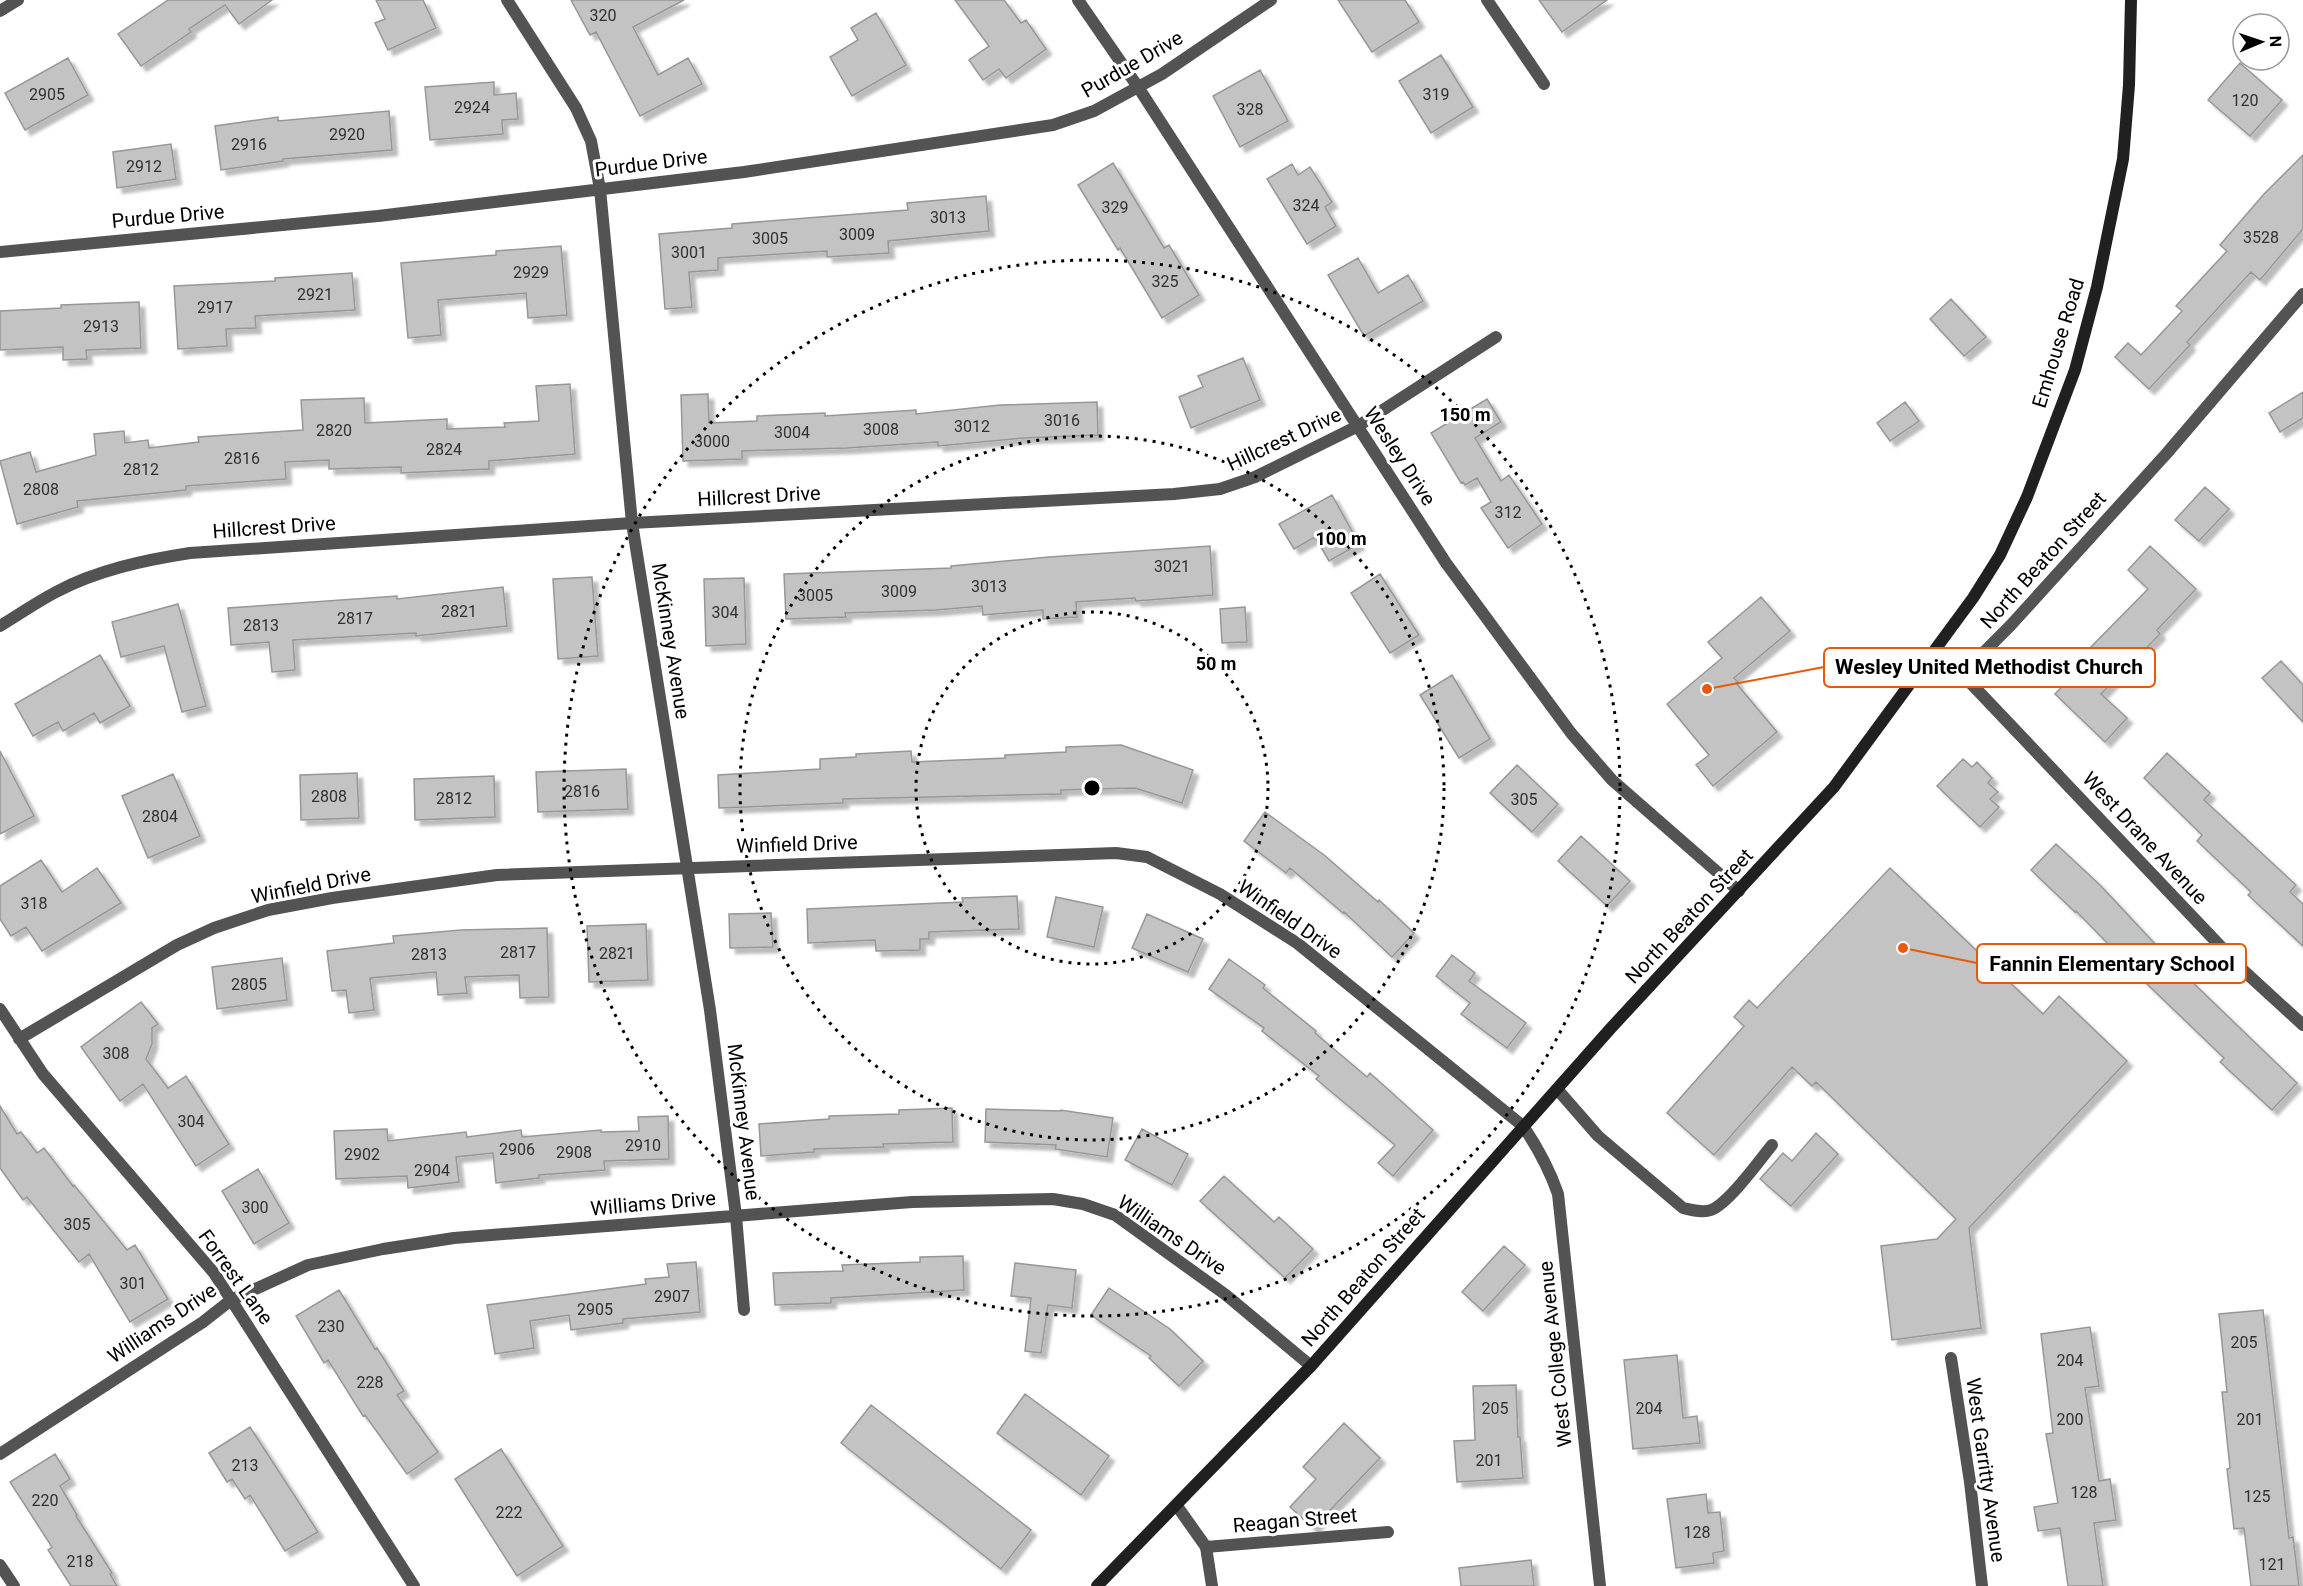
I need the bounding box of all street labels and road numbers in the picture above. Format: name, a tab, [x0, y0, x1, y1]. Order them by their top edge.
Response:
street label: Purdue Drive	[1077, 25, 1187, 103]
street label: Purdue Drive	[593, 144, 709, 182]
street label: Purdue Drive	[111, 199, 225, 233]
street label: Emhouse Road	[2027, 275, 2089, 411]
street label: Hillcrest Drive	[1223, 402, 1345, 476]
street label: Wesley Drive	[1359, 402, 1441, 510]
street label: Hillcrest Drive	[697, 481, 821, 511]
street label: North Beaton Street	[1975, 487, 2111, 633]
street label: Hillcrest Drive	[212, 511, 336, 543]
street label: McKinney Avenue	[647, 561, 695, 721]
street label: West Drane Avenue	[2077, 767, 2213, 909]
street label: Winfield Drive	[736, 830, 858, 858]
street label: North Beaton Street	[1620, 843, 1758, 989]
street label: Winfield Drive	[249, 862, 373, 908]
street label: Winfield Drive	[1233, 874, 1347, 964]
street label: McKinney Avenue	[722, 1042, 766, 1202]
street label: Williams Drive	[589, 1186, 717, 1220]
street label: Williams Drive	[1113, 1190, 1231, 1280]
street label: North Beaton Street	[1296, 1203, 1430, 1351]
street label: Forrest Lane	[194, 1225, 278, 1329]
street label: West College Avenue	[1533, 1260, 1577, 1448]
street label: Williams Drive	[103, 1278, 221, 1368]
street label: West Garritty Avenue	[1961, 1376, 2011, 1564]
street label: Reagan Street	[1232, 1503, 1358, 1537]

